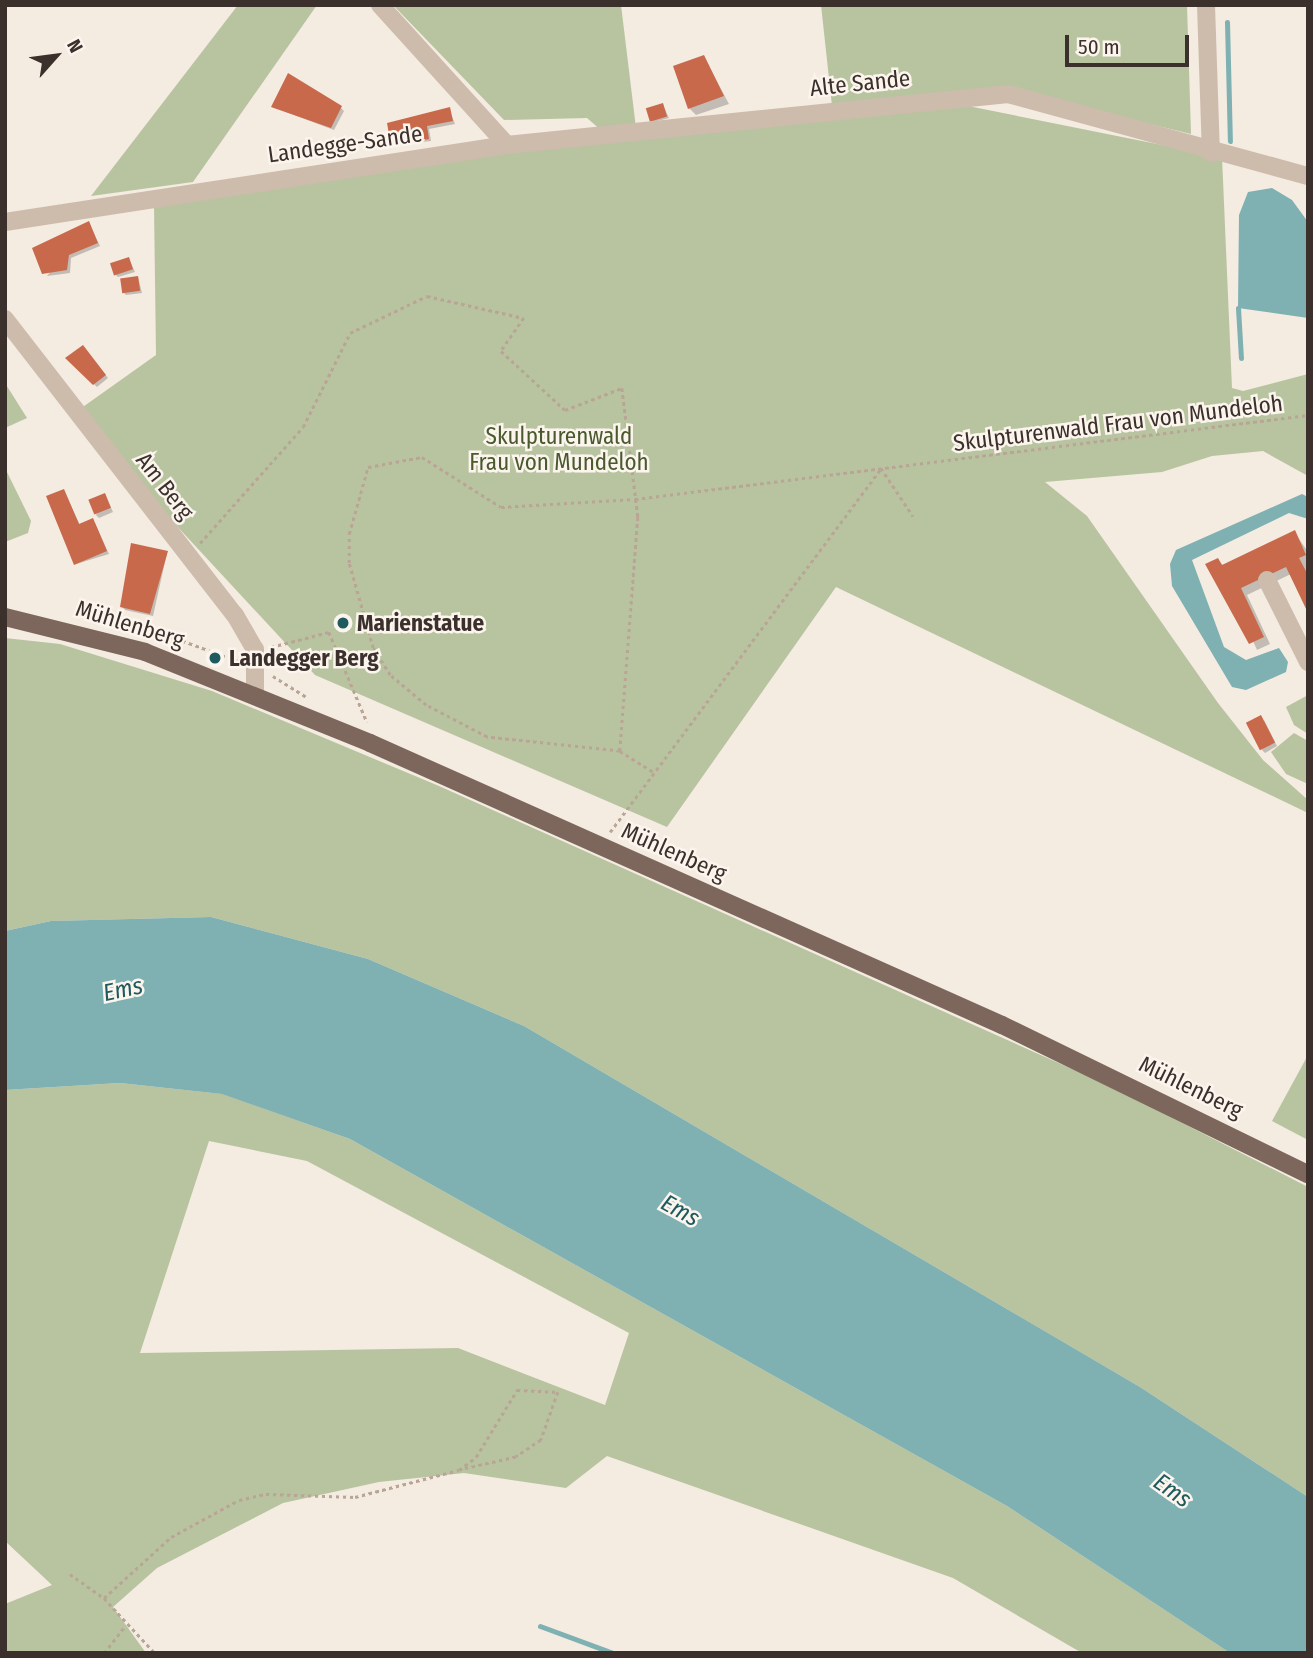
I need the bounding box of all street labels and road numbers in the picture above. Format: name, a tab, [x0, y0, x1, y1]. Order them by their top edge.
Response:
street label: Alte Sande	[809, 64, 911, 102]
street label: Landegge-Sande	[266, 119, 424, 169]
street label: Skulpturenwald Frau von Mundeloh	[952, 389, 1284, 457]
street label: Am Berg	[130, 447, 200, 525]
street label: Mühlenberg	[72, 594, 188, 654]
street label: Mühlenberg	[617, 817, 731, 887]
street label: Mühlenberg	[1135, 1050, 1247, 1124]

